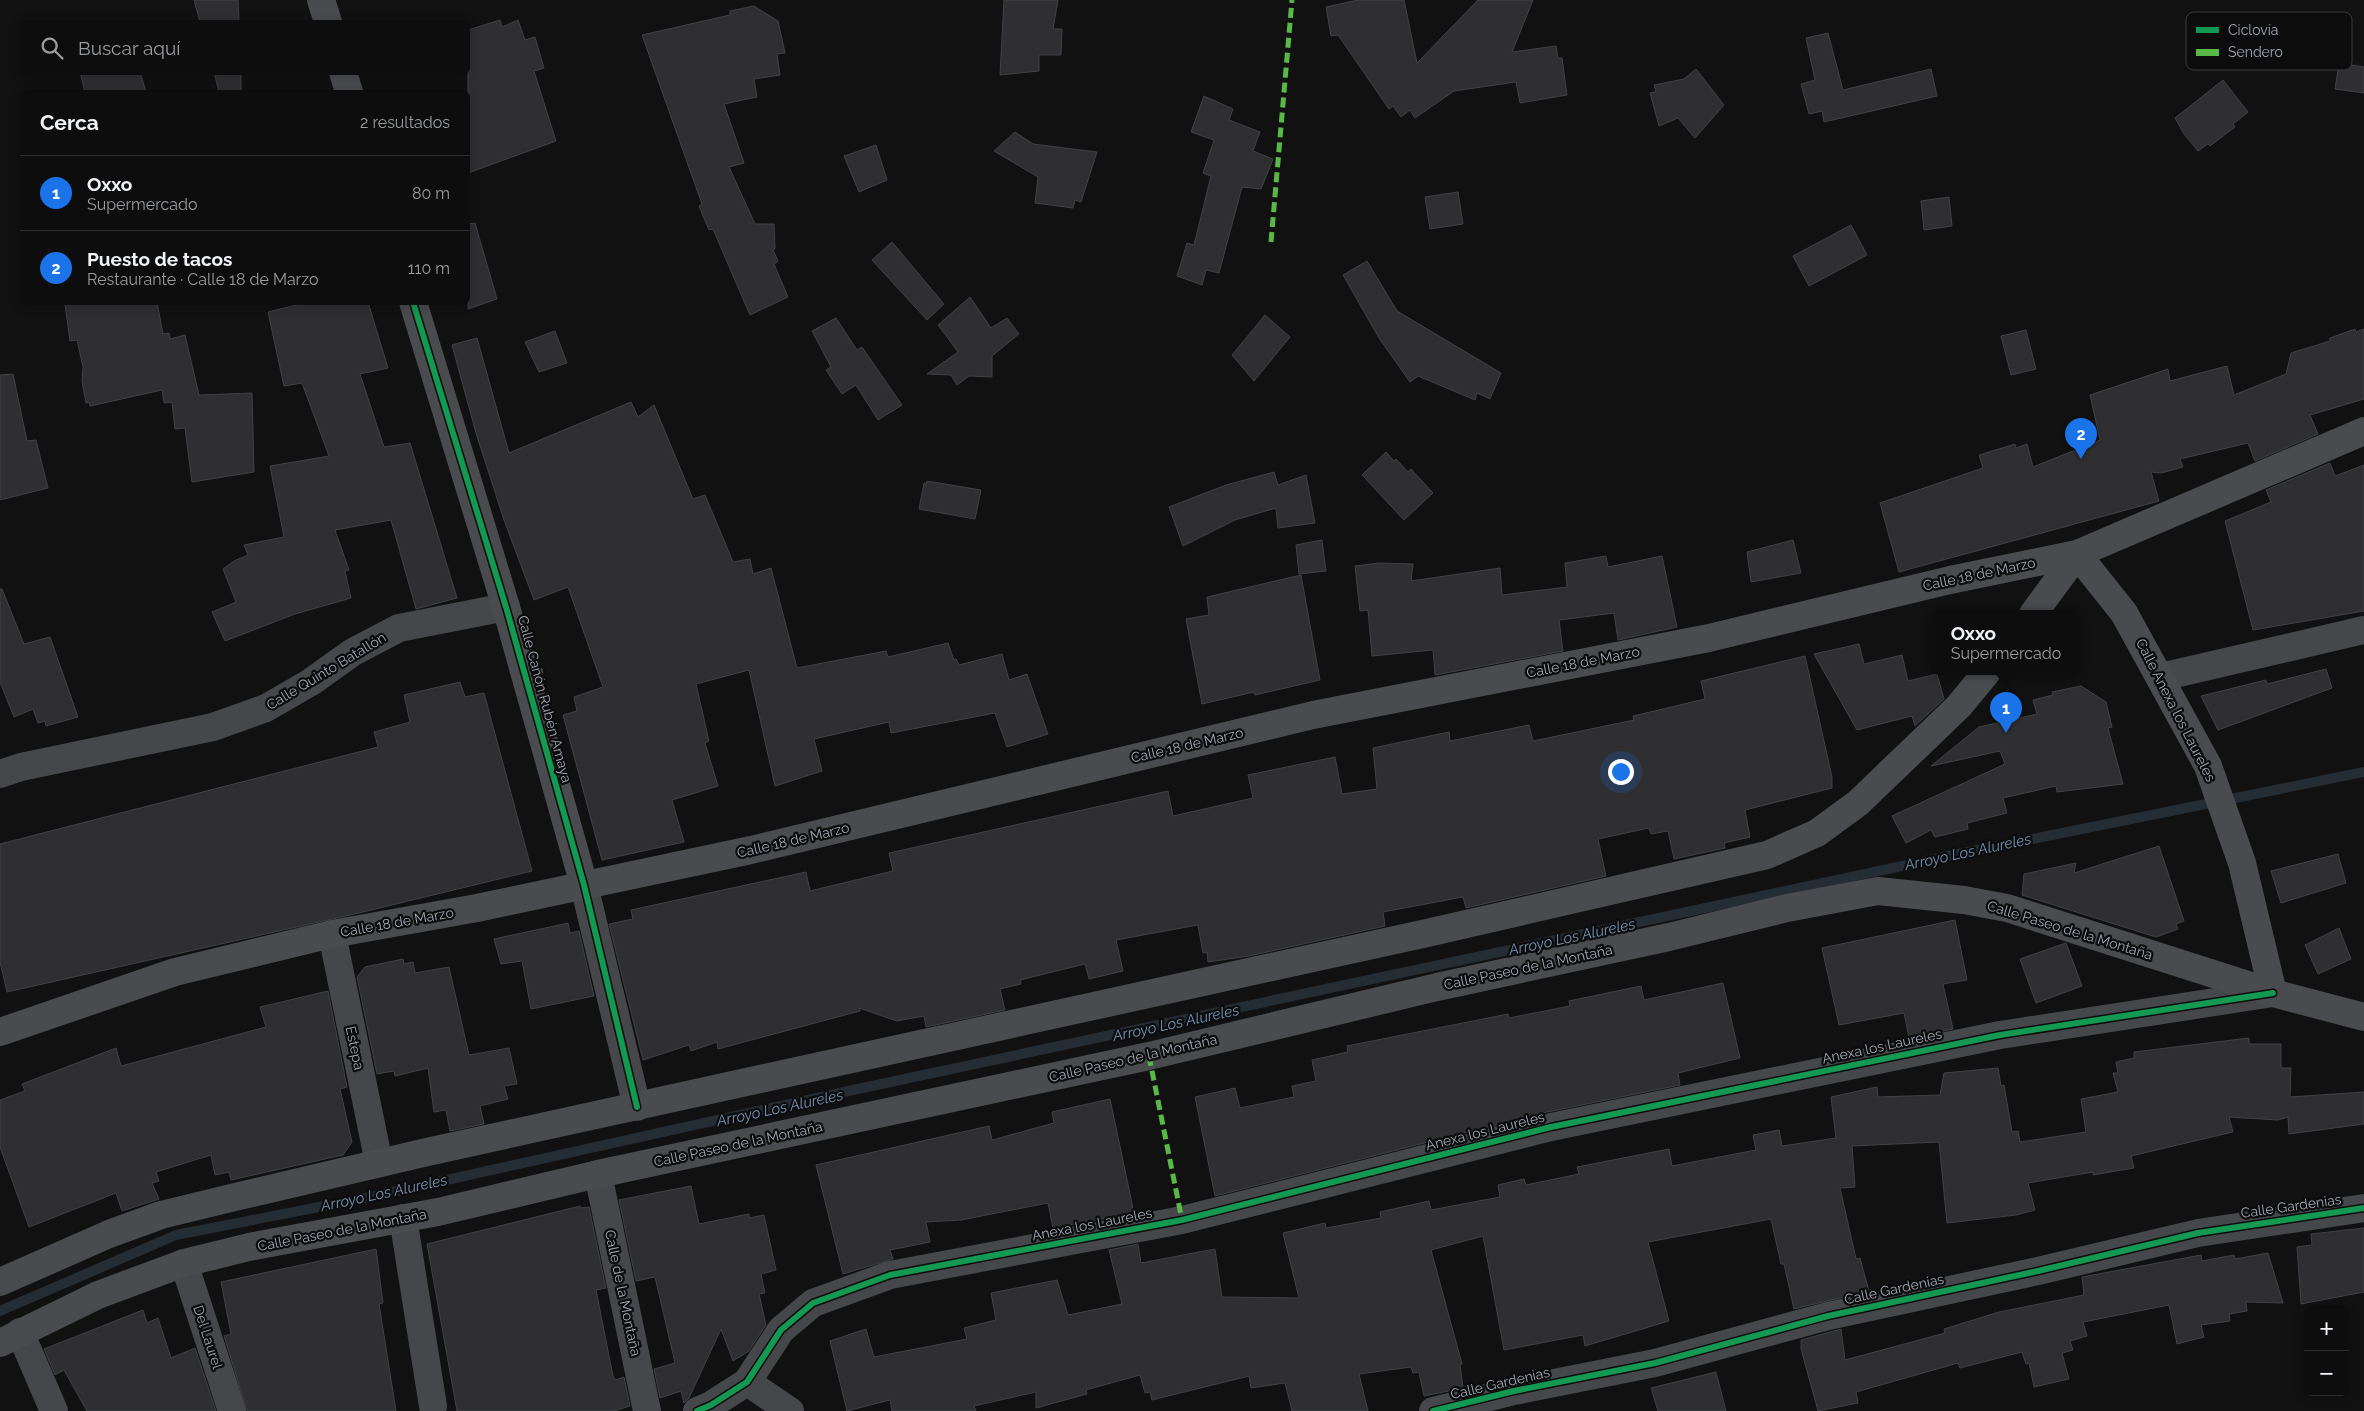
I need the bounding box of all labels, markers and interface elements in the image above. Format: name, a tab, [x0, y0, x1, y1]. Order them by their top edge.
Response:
legend	[2186, 12, 2352, 70]
search box	[20, 20, 470, 75]
text: Ciclovía	[2228, 22, 2278, 38]
icon: search	[38, 34, 66, 62]
text: Buscar aquí	[78, 37, 180, 59]
text: Sendero	[2228, 44, 2283, 60]
text: Cerca	[40, 110, 99, 135]
text: 2 resultados	[360, 113, 450, 132]
text: Oxxo	[87, 173, 132, 195]
text: 1	[52, 184, 60, 203]
text: 80 m	[412, 184, 450, 203]
text: Supermercado	[87, 195, 198, 214]
text: Puesto de tacos	[87, 248, 232, 270]
text: 2	[51, 259, 61, 278]
text: 110 m	[408, 259, 450, 278]
text: Restaurante · Calle 18 de Marzo	[87, 270, 318, 289]
pin: 2	[2065, 418, 2097, 459]
street label: Calle 18 de Marzo	[1921, 554, 2037, 594]
popup	[1932, 610, 2080, 675]
street label: Calle Cañón Rubén Amaya	[515, 614, 575, 784]
text: Oxxo	[1951, 622, 1996, 644]
street label: Calle Quinto Batallón	[263, 629, 389, 713]
street label: Calle Anexa los Laureles	[2133, 636, 2219, 784]
street label: Calle 18 de Marzo	[1525, 643, 1641, 681]
text: Supermercado	[1951, 644, 2061, 663]
pin: 1	[1990, 692, 2022, 733]
street label: Calle 18 de Marzo	[1129, 724, 1245, 766]
your location	[1608, 759, 1634, 785]
street label: Calle 18 de Marzo	[735, 819, 851, 861]
water label: Arroyo Los Alureles	[1902, 830, 2033, 874]
street label: Calle Paseo de la Montaña	[1985, 897, 2155, 963]
street label: Calle 18 de Marzo	[339, 904, 455, 940]
water label: Arroyo Los Alureles	[1506, 915, 1637, 959]
street label: Calle Paseo de la Montaña	[1442, 941, 1614, 993]
water label: Arroyo Los Alureles	[1110, 1001, 1241, 1045]
street label: Estepa	[343, 1025, 367, 1071]
street label: Anexa los Laureles	[1821, 1025, 1944, 1067]
street label: Calle Paseo de la Montaña	[1047, 1031, 1219, 1085]
water label: Arroyo Los Alureles	[714, 1086, 845, 1130]
street label: Anexa los Laureles	[1424, 1108, 1546, 1154]
street label: Calle Paseo de la Montaña	[652, 1118, 824, 1170]
water label: Arroyo Los Alureles	[318, 1171, 449, 1215]
street label: Calle Gardenias	[2240, 1191, 2343, 1221]
street label: Anexa los Laureles	[1031, 1204, 1154, 1243]
street label: Calle Paseo de la Montaña	[256, 1206, 428, 1254]
street label: Calle de la Montaña	[602, 1228, 644, 1358]
street label: Calle Gardenias	[1843, 1271, 1946, 1307]
street label: Del Laurel	[190, 1303, 226, 1371]
map controls	[2304, 1306, 2349, 1396]
button: +	[2304, 1306, 2349, 1351]
button: −	[2304, 1351, 2349, 1396]
street label: Calle Gardenias	[1449, 1364, 1551, 1402]

